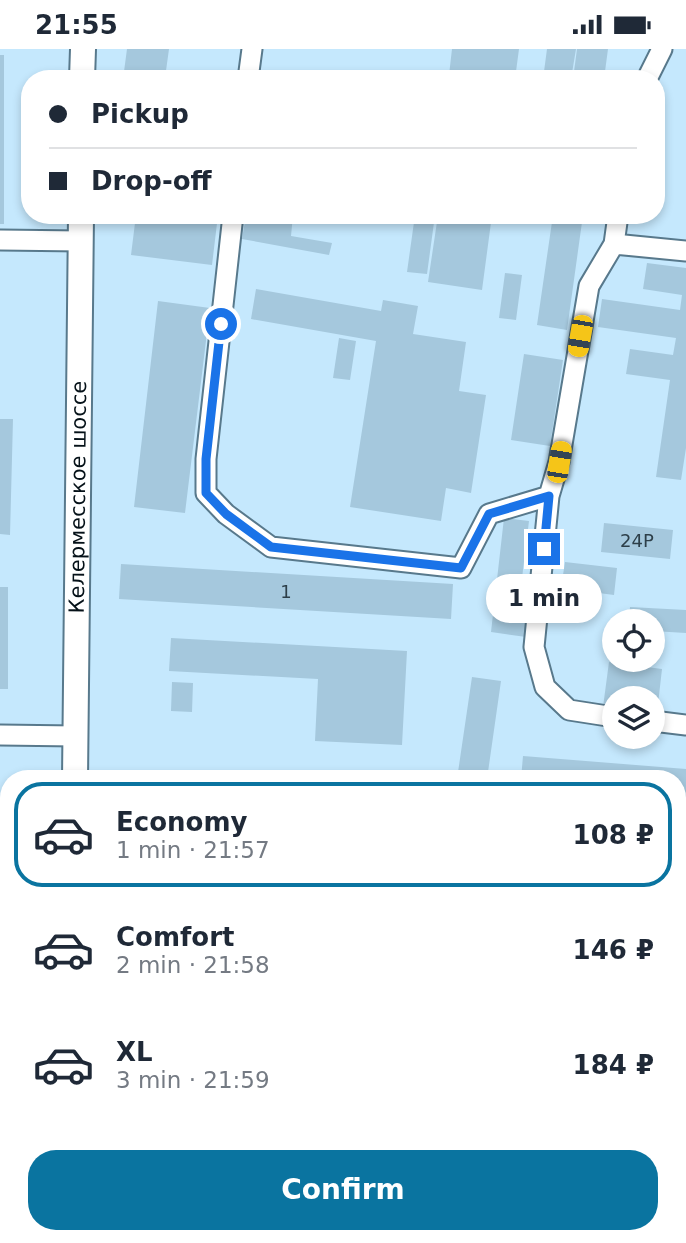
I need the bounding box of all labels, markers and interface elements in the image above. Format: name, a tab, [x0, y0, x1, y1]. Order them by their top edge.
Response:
text: 21:55	[35, 10, 118, 40]
text: Pickup	[91, 99, 189, 129]
text: Drop-off	[91, 166, 212, 196]
route start	[205, 308, 237, 340]
car	[567, 313, 594, 359]
street label: Келермесское шоссе	[65, 381, 91, 613]
car	[546, 440, 573, 484]
house number: 24Р	[620, 530, 654, 551]
route end	[528, 533, 560, 565]
callout: 1 min	[486, 573, 602, 623]
house number: 1	[280, 581, 292, 602]
text: 1 min	[508, 585, 580, 611]
map controls	[602, 609, 665, 749]
button: locate	[602, 609, 665, 672]
button: layers	[602, 686, 665, 749]
icon: car	[32, 803, 95, 866]
text: Economy	[116, 807, 247, 837]
text: 108 ₽	[573, 820, 654, 850]
text: 1 min · 21:57	[116, 837, 270, 863]
icon: car	[32, 918, 95, 981]
text: Comfort	[116, 922, 234, 952]
text: 146 ₽	[573, 935, 654, 965]
text: 2 min · 21:58	[116, 952, 270, 978]
icon: car	[32, 1033, 95, 1096]
text: XL	[116, 1037, 153, 1067]
text: 184 ₽	[573, 1050, 654, 1080]
text: 3 min · 21:59	[116, 1067, 270, 1093]
button: Confirm	[28, 1150, 658, 1230]

